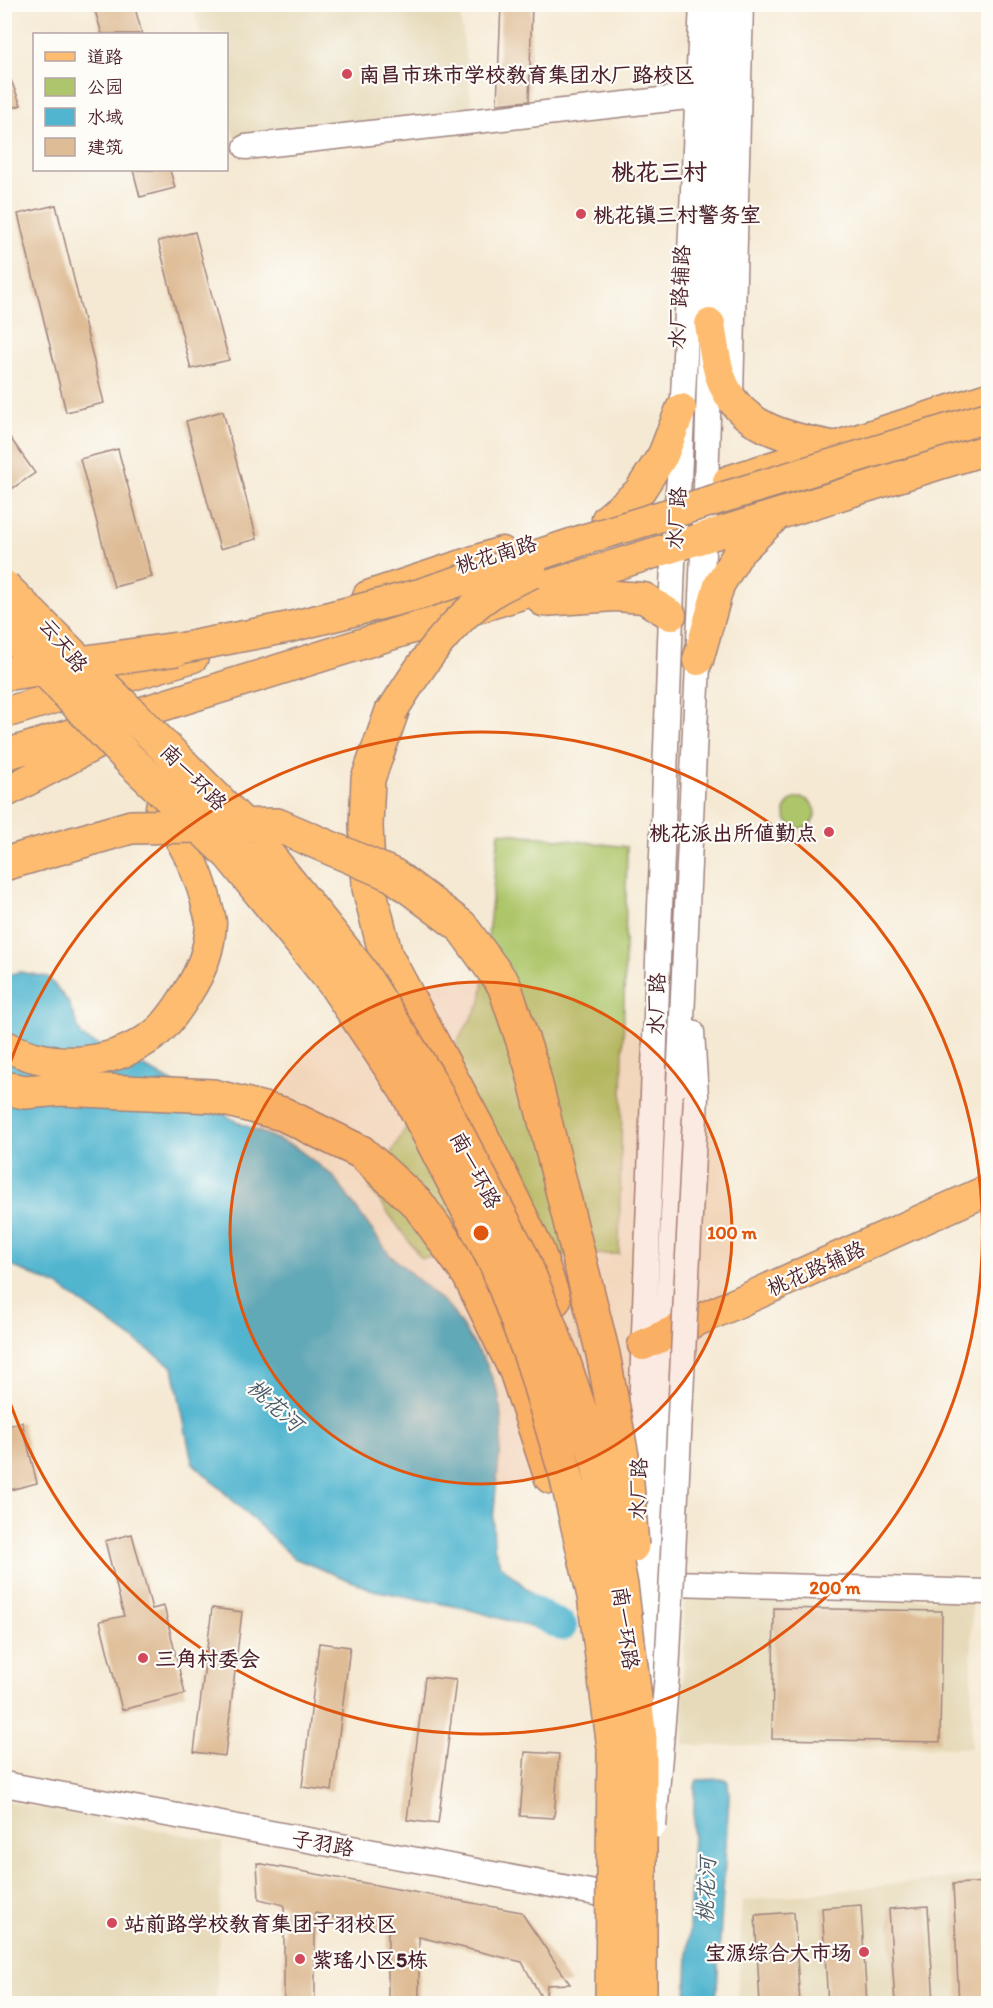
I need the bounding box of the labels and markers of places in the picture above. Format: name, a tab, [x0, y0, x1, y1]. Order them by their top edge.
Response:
place label: 南昌市珠市学校教育集团水厂路校区	[359, 62, 695, 87]
marker: 南昌市珠市学校教育集团水厂路校区	[340, 67, 354, 81]
place label: 桃花镇三村警务室	[593, 202, 761, 227]
marker: 桃花镇三村警务室	[574, 207, 588, 221]
place label: 桃花派出所值勤点	[649, 820, 817, 845]
marker: 桃花派出所值勤点	[822, 825, 836, 839]
centre of rings	[471, 1223, 491, 1243]
place label: 三角村委会	[155, 1646, 260, 1671]
marker: 三角村委会	[136, 1651, 150, 1665]
place label: 站前路学校教育集团子羽校区	[124, 1911, 397, 1936]
marker: 站前路学校教育集团子羽校区	[105, 1916, 119, 1930]
place label: 宝源综合大市场	[705, 1940, 852, 1965]
marker: 宝源综合大市场	[857, 1945, 871, 1959]
place label: 紫瑶小区5栋	[312, 1947, 428, 1972]
marker: 紫瑶小区5栋	[293, 1952, 307, 1966]

